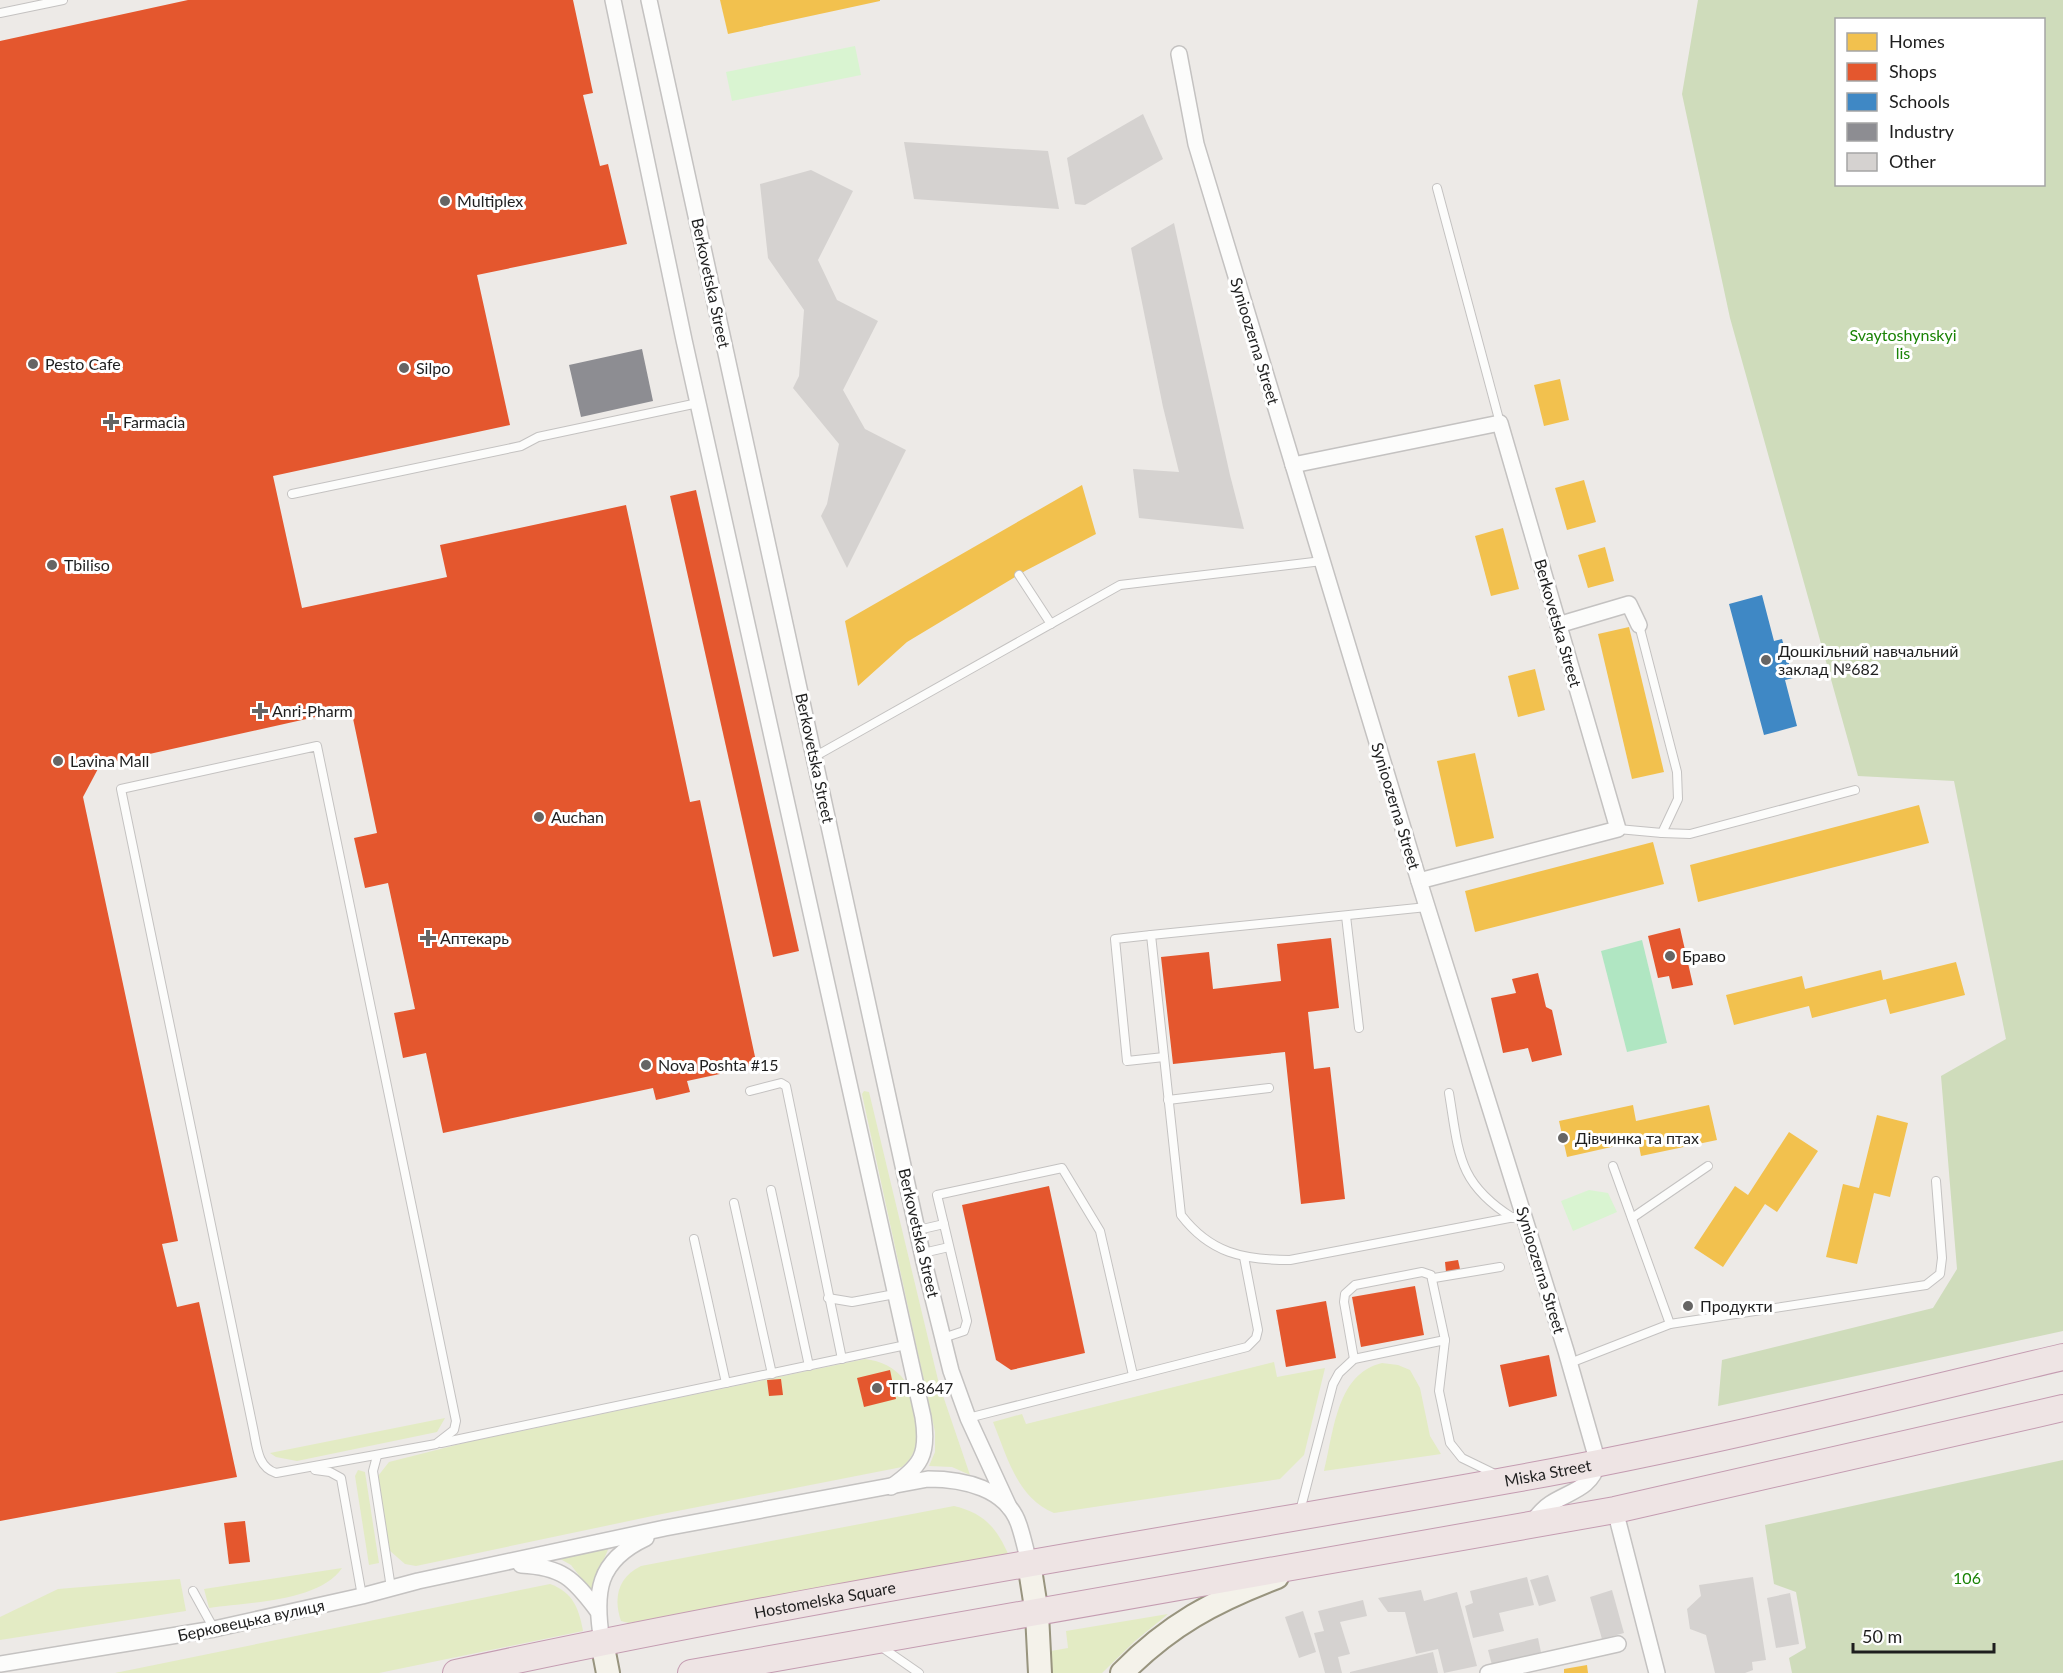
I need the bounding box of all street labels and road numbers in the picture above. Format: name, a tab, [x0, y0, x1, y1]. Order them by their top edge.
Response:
street label: Berkovetska Street	[688, 216, 735, 350]
street label: Synioozerna Street	[1227, 275, 1284, 407]
street label: Berkovetska Street	[1531, 557, 1586, 689]
street label: Berkovetska Street	[792, 691, 839, 825]
street label: Synioozerna Street	[1368, 740, 1425, 872]
street label: Berkovetska Street	[895, 1166, 944, 1300]
street label: Synioozerna Street	[1513, 1204, 1570, 1336]
street label: Miska Street	[1503, 1455, 1593, 1490]
street label: Hostomelska Square	[752, 1577, 897, 1622]
street label: Берковецька вулиця	[176, 1595, 326, 1644]

